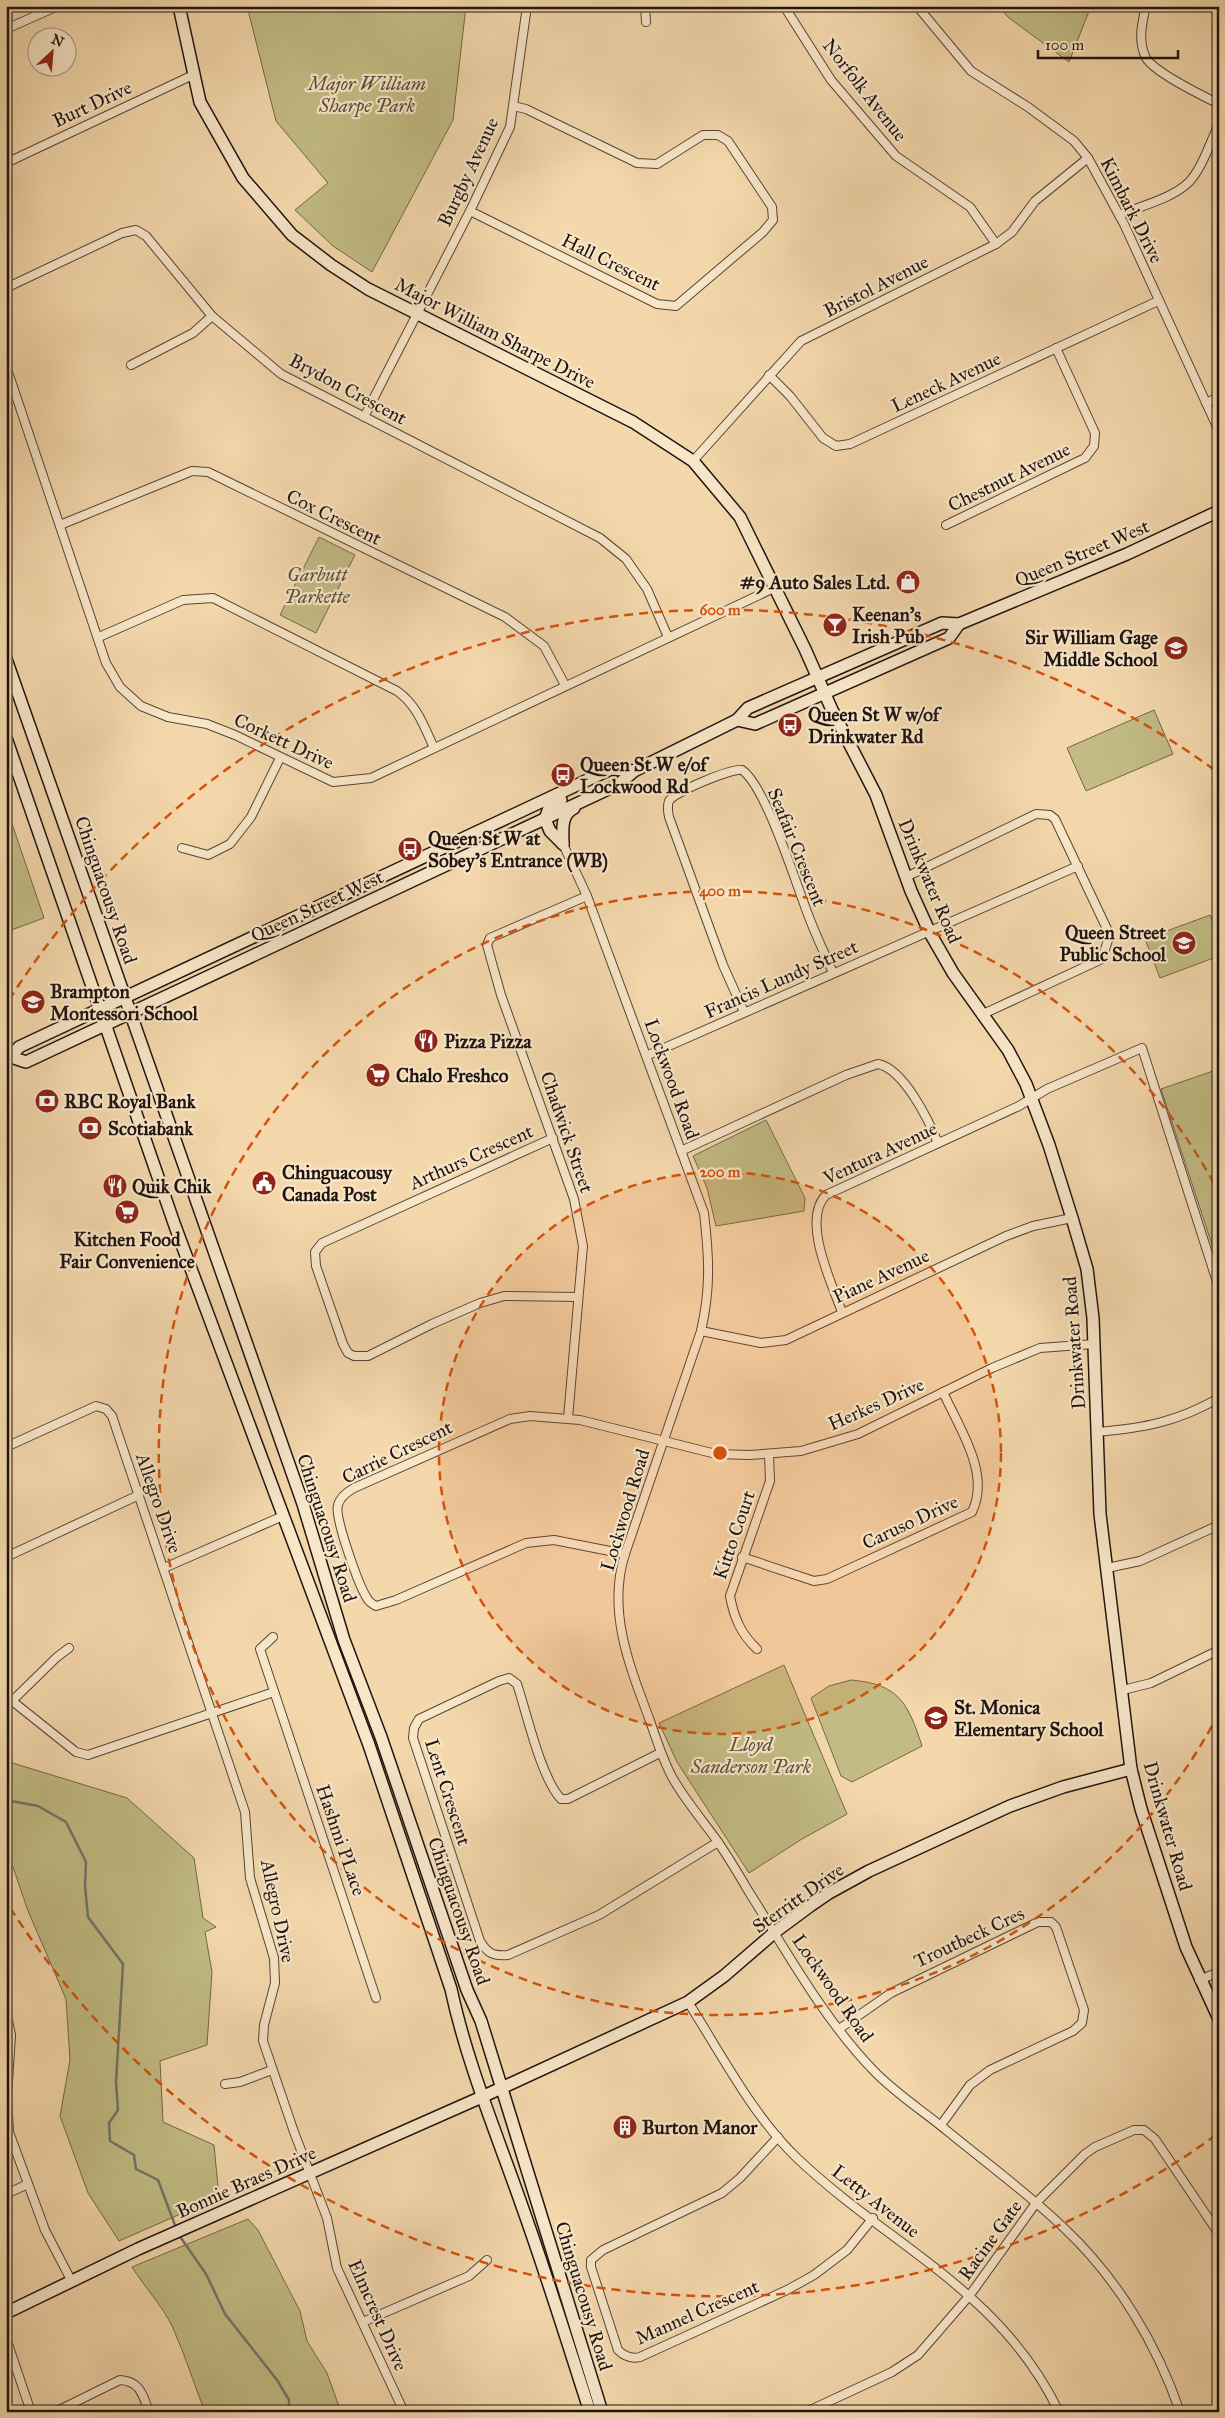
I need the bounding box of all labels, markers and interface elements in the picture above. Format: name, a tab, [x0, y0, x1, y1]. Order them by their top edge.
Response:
north arrow	[28, 28, 78, 78]
scale bar	[1038, 28, 1178, 60]
text: N	[48, 31, 67, 51]
street label: Norfolk Avenue	[818, 34, 912, 146]
text: 100 m	[1045, 36, 1085, 54]
park label: Major William Sharpe Park	[306, 72, 426, 118]
street label: Burt Drive	[49, 76, 135, 132]
street label: Burgby Avenue	[433, 114, 504, 231]
street label: Kimbark Drive	[1096, 153, 1169, 267]
street label: Hall Crescent	[558, 228, 664, 296]
street label: Bristol Avenue	[820, 250, 932, 322]
street label: Major William Sharpe Drive	[391, 272, 599, 394]
street label: Leneck Avenue	[888, 347, 1004, 417]
street label: Brydon Crescent	[285, 348, 411, 430]
street label: Chestnut Avenue	[944, 437, 1074, 517]
street label: Cox Crescent	[283, 484, 385, 550]
street label: Queen Street West	[1011, 514, 1153, 592]
park label: Garbutt Parkette	[284, 563, 351, 608]
shop icon: #9 Auto Sales Ltd.	[895, 569, 921, 595]
place label: #9 Auto Sales Ltd.	[740, 571, 890, 595]
text: 600 m	[700, 601, 741, 619]
place label: Keenan's Irish Pub	[852, 603, 924, 648]
bar icon: Keenan's Irish Pub	[822, 612, 848, 638]
place label: Sir William Gage Middle School	[1025, 626, 1159, 671]
school or university icon: Sir William Gage Middle School	[1163, 635, 1189, 661]
place label: Queen St W w/of Drinkwater Rd	[808, 703, 943, 748]
street label: Corkett Drive	[230, 708, 338, 774]
bus stop icon: Queen St W w/of Drinkwater Rd	[777, 712, 803, 738]
place label: Queen St W e/of Lockwood Rd	[580, 753, 710, 798]
bus stop icon: Queen St W e/of Lockwood Rd	[550, 762, 576, 788]
street label: Seafair Crescent	[763, 785, 831, 910]
street label: Chinguacousy Road	[69, 813, 142, 968]
street label: Drinkwater Road	[893, 815, 967, 947]
place label: Queen St W at Sobey's Entrance (WB)	[428, 827, 608, 873]
bus stop icon: Queen St W at Sobey's Entrance (WB)	[397, 836, 423, 862]
street label: Queen Street West	[247, 865, 387, 947]
text: 400 m	[699, 882, 741, 901]
place label: Queen Street Public School	[1060, 921, 1167, 966]
school or university icon: Queen Street Public School	[1171, 930, 1197, 956]
street label: Francis Lundy Street	[701, 935, 862, 1023]
place label: Brampton Montessori School	[50, 980, 199, 1025]
school or university icon: Brampton Montessori School	[20, 989, 46, 1015]
street label: Lockwood Road	[640, 1016, 705, 1143]
restaurant icon: Pizza Pizza	[413, 1028, 439, 1054]
place label: Pizza Pizza	[444, 1030, 532, 1053]
supermarket icon: Chalo Freshco	[365, 1062, 391, 1088]
place label: Chalo Freshco	[396, 1064, 509, 1087]
street label: Chadwick Street	[535, 1068, 599, 1196]
bank icon: RBC Royal Bank	[34, 1088, 60, 1114]
place label: RBC Royal Bank	[64, 1090, 197, 1114]
bank icon: Scotiabank	[77, 1115, 103, 1141]
place label: Scotiabank	[108, 1117, 194, 1140]
street label: Ventura Avenue	[818, 1117, 941, 1190]
street label: Arthurs Crescent	[405, 1119, 537, 1195]
place label: Chinguacousy Canada Post	[282, 1161, 393, 1206]
text: 200 m	[700, 1163, 741, 1181]
public building icon: Chinguacousy Canada Post	[251, 1170, 277, 1196]
restaurant icon: Quik Chik	[102, 1173, 128, 1199]
place label: Quik Chik	[132, 1175, 212, 1199]
supermarket icon: Kitchen Food Fair Convenience	[114, 1199, 140, 1225]
place label: Kitchen Food Fair Convenience	[59, 1228, 195, 1273]
street label: Piane Avenue	[829, 1244, 933, 1308]
street label: Drinkwater Road	[1058, 1275, 1090, 1410]
street label: Herkes Drive	[824, 1373, 928, 1435]
street label: Carrie Crescent	[338, 1415, 456, 1489]
centre of rings	[711, 1444, 729, 1462]
street label: Lockwood Road	[596, 1446, 655, 1574]
street label: Allegro Drive	[130, 1449, 187, 1557]
street label: Chinguacousy Road	[291, 1451, 362, 1606]
street label: Kitto Court	[708, 1487, 760, 1582]
street label: Caruso Drive	[858, 1490, 962, 1554]
place label: St. Monica Elementary School	[954, 1696, 1104, 1742]
school or university icon: St. Monica Elementary School	[923, 1705, 949, 1731]
park label: Lloyd Sanderson Park	[690, 1733, 812, 1778]
street label: Lent Crescent	[420, 1736, 476, 1848]
street label: Drinkwater Road	[1139, 1759, 1198, 1894]
street label: Hashmi PLace	[311, 1781, 371, 1899]
street label: Chinguacousy Road	[422, 1834, 495, 1989]
street label: Allegro Drive	[255, 1856, 300, 1965]
street label: Sterritt Drive	[748, 1858, 848, 1938]
street label: Troutbeck Cres	[910, 1901, 1028, 1973]
street label: Lockwood Road	[787, 1930, 879, 2047]
building icon: Burton Manor	[612, 2114, 638, 2140]
place label: Burton Manor	[642, 2116, 758, 2139]
street label: Bonnie Braes Drive	[173, 2141, 319, 2223]
street label: Letty Avenue	[827, 2159, 925, 2243]
street label: Racine Gate	[953, 2195, 1027, 2285]
street label: Chinguacousy Road	[549, 2219, 618, 2374]
street label: Elmcrest Drive	[343, 2256, 413, 2374]
street label: Mannel Crescent	[632, 2274, 763, 2350]

